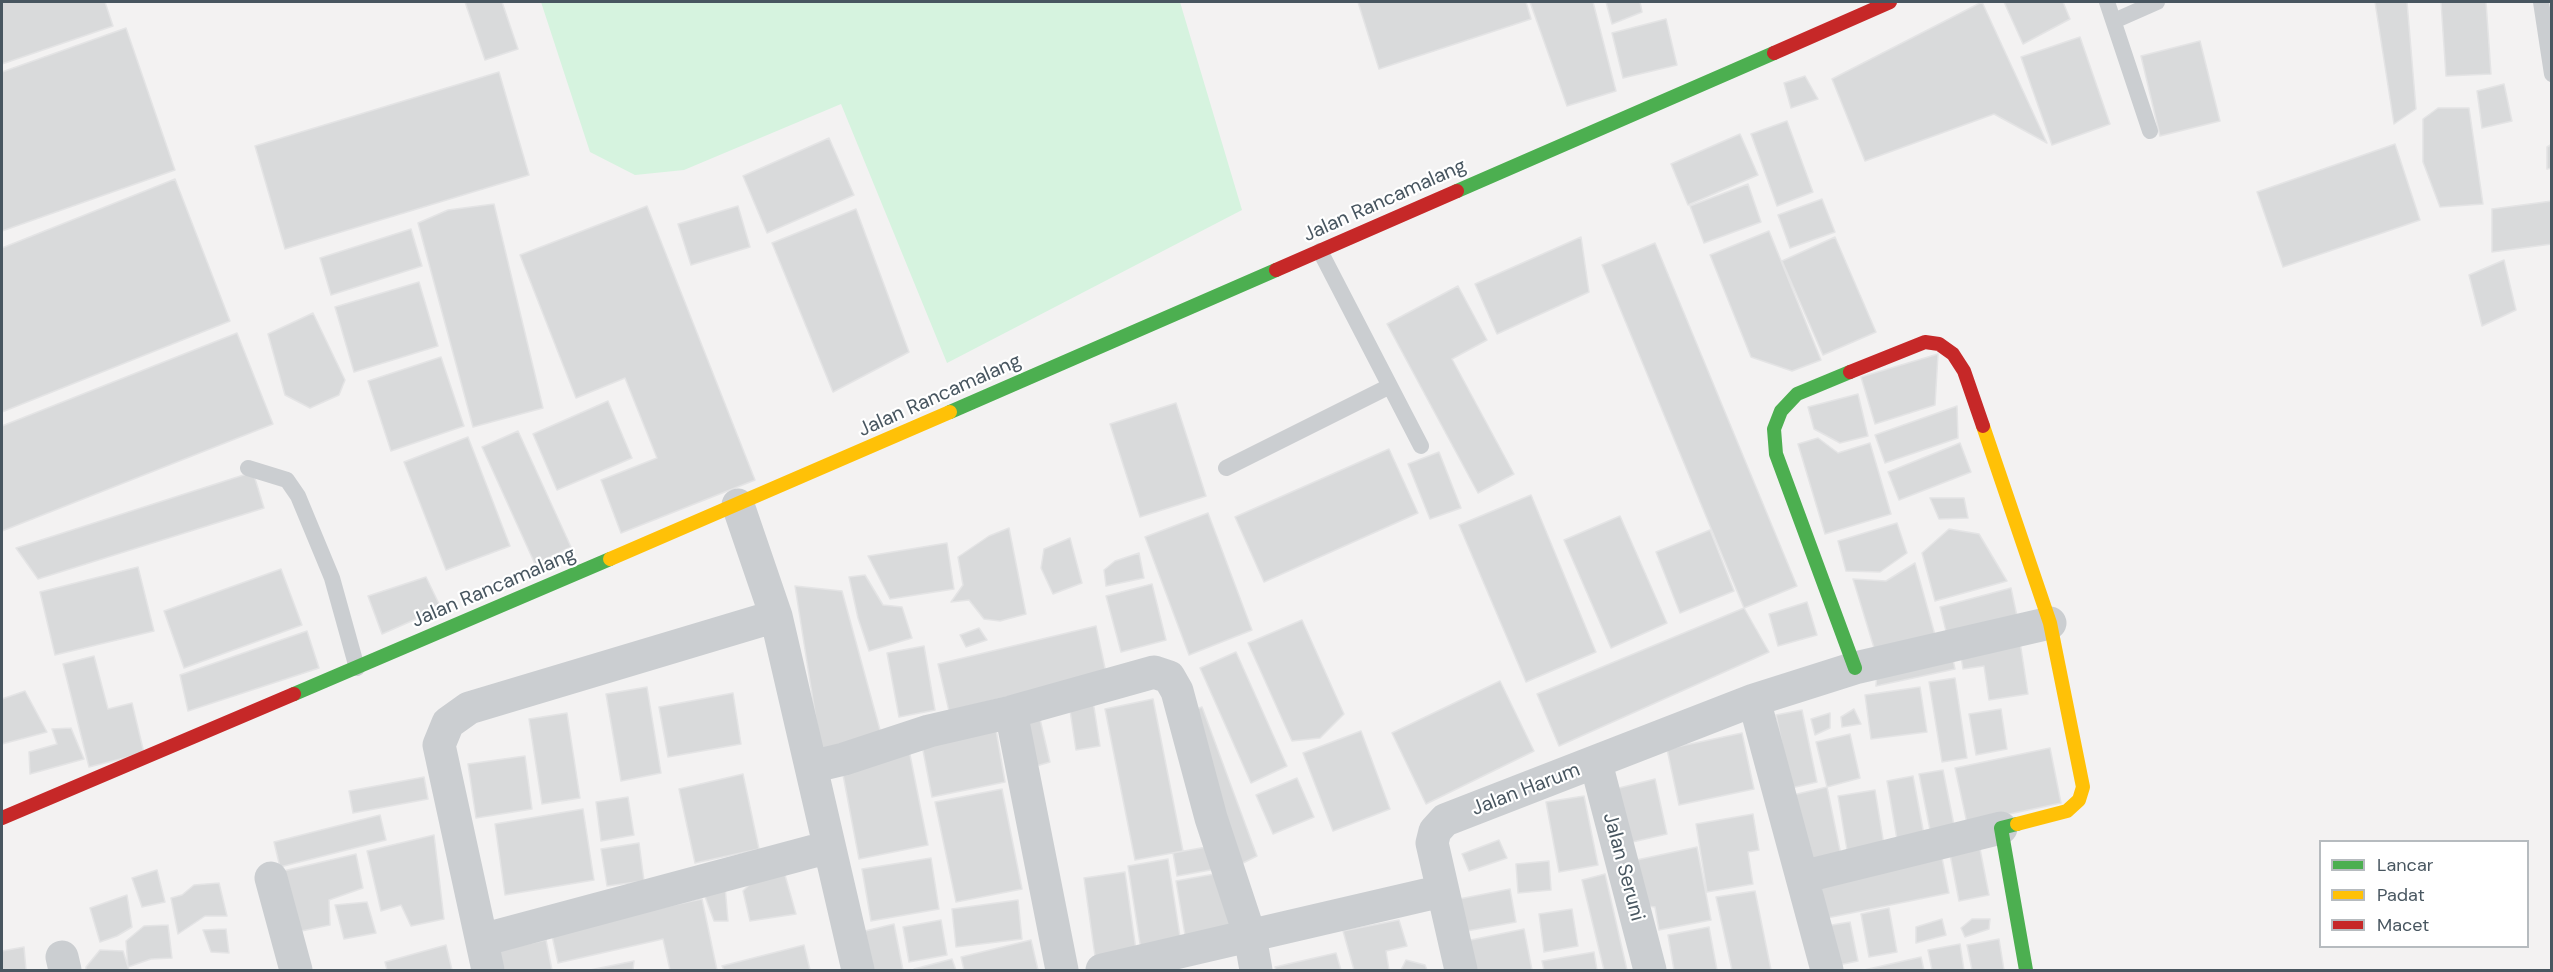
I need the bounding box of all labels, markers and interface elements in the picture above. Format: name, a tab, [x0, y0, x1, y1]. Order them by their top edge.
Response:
street label: Jalan Rancamalang	[1300, 154, 1470, 248]
street label: Jalan Rancamalang	[855, 349, 1025, 443]
street label: Jalan Rancamalang	[408, 543, 580, 633]
street label: Jalan Harum	[1468, 758, 1584, 822]
street label: Jalan Seruni	[1597, 810, 1649, 924]
legend	[2319, 840, 2529, 948]
text: Lancar	[2377, 853, 2433, 877]
text: Padat	[2377, 883, 2425, 907]
text: Macet	[2377, 913, 2429, 937]

